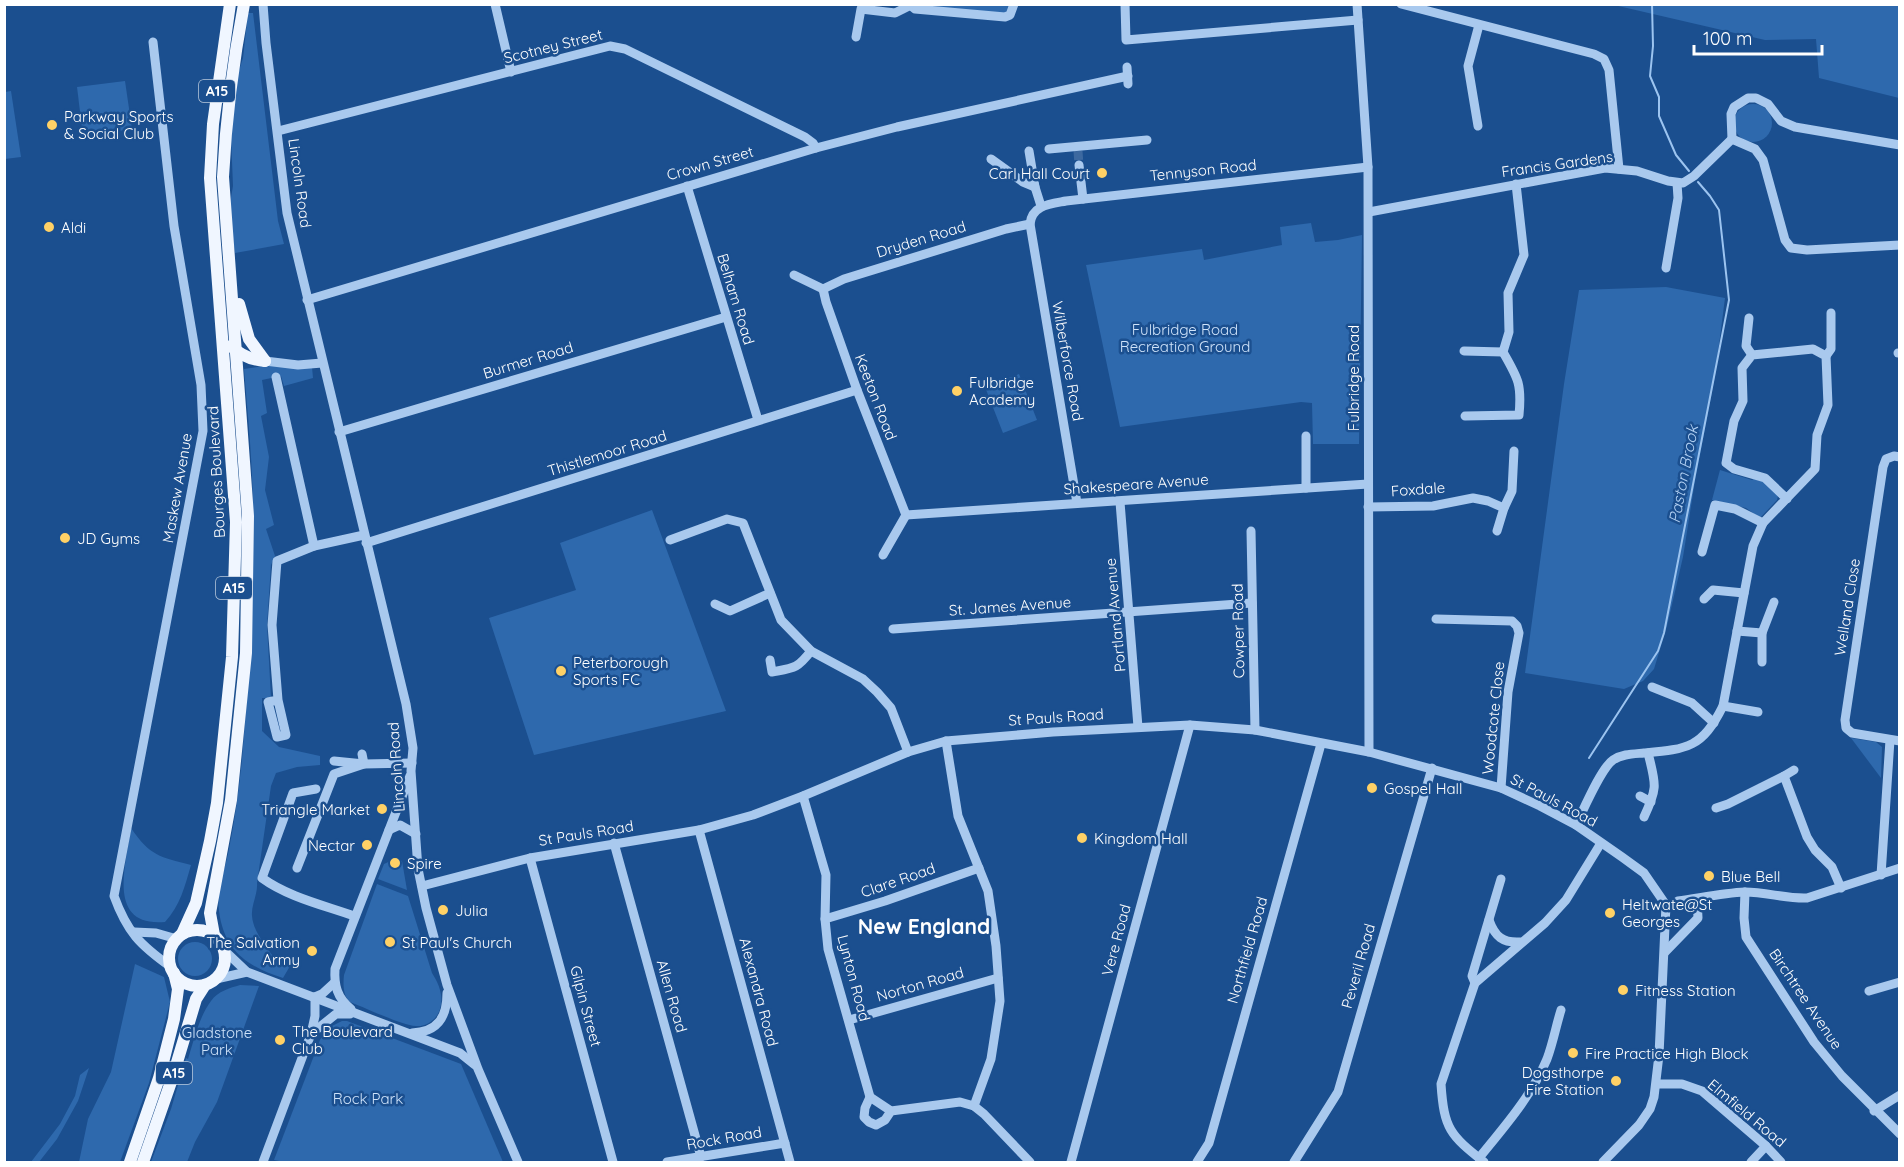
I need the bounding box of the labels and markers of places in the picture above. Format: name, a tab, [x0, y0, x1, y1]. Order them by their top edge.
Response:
place label: Parkway Sports & Social Club	[64, 107, 174, 143]
marker: Parkway Sports & Social Club	[45, 118, 59, 132]
place label: Carl Hall Court	[989, 164, 1090, 183]
marker: Carl Hall Court	[1095, 166, 1109, 180]
place label: Aldi	[61, 218, 86, 237]
marker: Aldi	[42, 220, 56, 234]
place label: Fulbridge Academy	[969, 373, 1035, 409]
marker: Fulbridge Academy	[950, 384, 964, 398]
place label: JD Gyms	[77, 529, 140, 548]
marker: JD Gyms	[58, 531, 72, 545]
place label: Peterborough Sports FC	[573, 653, 668, 689]
marker: Peterborough Sports FC	[554, 664, 568, 678]
place label: Gospel Hall	[1384, 779, 1462, 798]
marker: Gospel Hall	[1365, 781, 1379, 795]
place label: Triangle Market	[261, 800, 370, 819]
marker: Triangle Market	[375, 802, 389, 816]
place label: Kingdom Hall	[1094, 829, 1188, 848]
marker: Kingdom Hall	[1075, 831, 1089, 845]
place label: Nectar	[308, 836, 355, 855]
marker: Nectar	[360, 838, 374, 852]
place label: Spire	[407, 854, 442, 873]
marker: Spire	[388, 856, 402, 870]
place label: Blue Bell	[1721, 867, 1780, 886]
marker: Blue Bell	[1702, 869, 1716, 883]
place label: Heltwate@St Georges	[1622, 895, 1712, 931]
place label: Julia	[455, 901, 488, 920]
marker: Julia	[436, 903, 450, 917]
marker: Heltwate@St Georges	[1603, 906, 1617, 920]
place label: The Salvation Army	[206, 933, 300, 969]
place label: St Paul's Church	[402, 933, 512, 952]
marker: St Paul's Church	[383, 935, 397, 949]
marker: The Salvation Army	[305, 944, 319, 958]
place label: Fitness Station	[1635, 981, 1736, 1000]
marker: Fitness Station	[1616, 983, 1630, 997]
place label: The Boulevard Club	[292, 1022, 393, 1058]
marker: The Boulevard Club	[273, 1033, 287, 1047]
place label: Fire Practice High Block	[1585, 1044, 1749, 1063]
marker: Fire Practice High Block	[1566, 1046, 1580, 1060]
place label: Dogsthorpe Fire Station	[1522, 1063, 1604, 1099]
marker: Dogsthorpe Fire Station	[1609, 1074, 1623, 1088]

